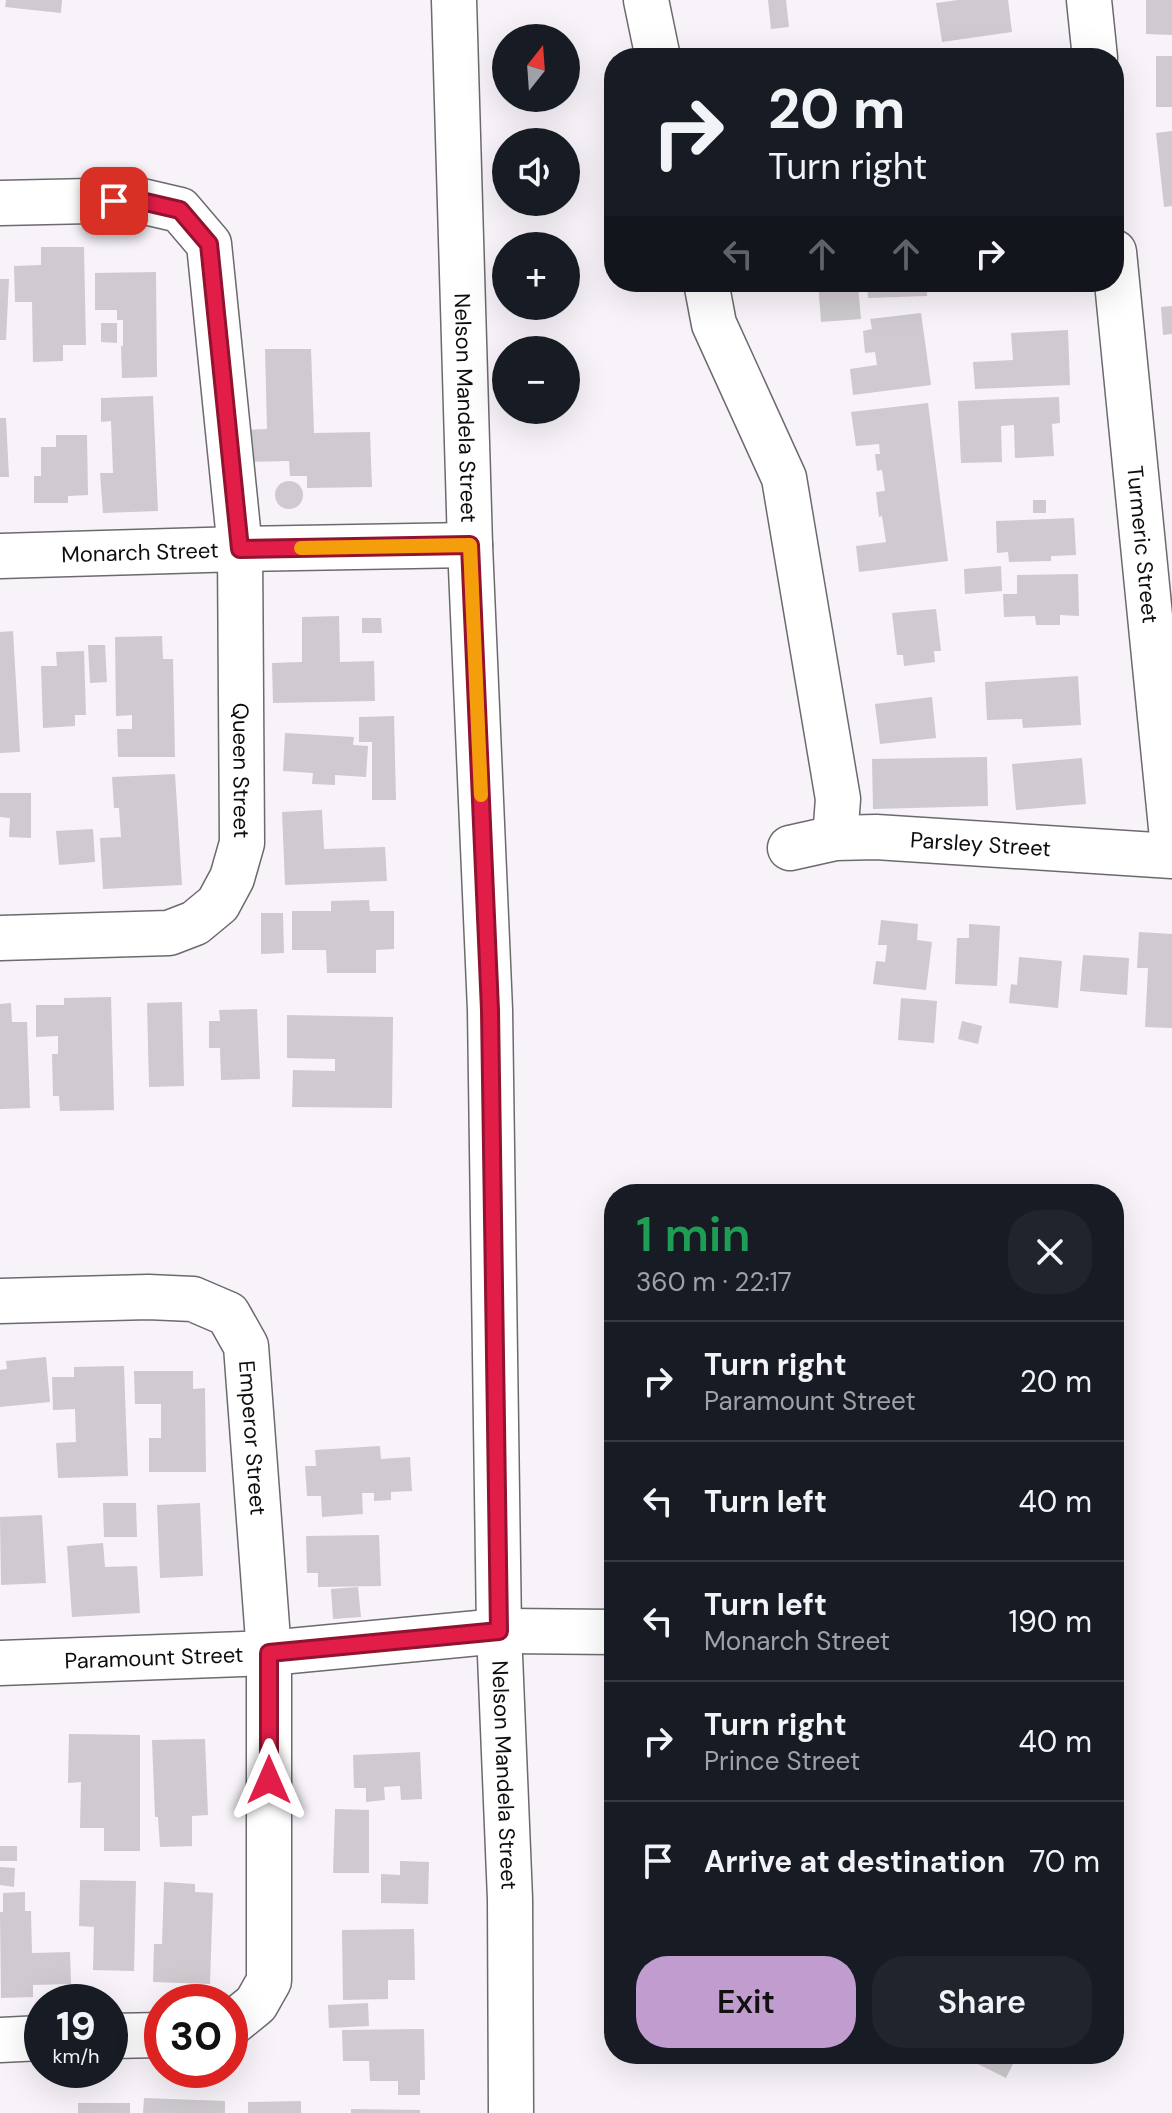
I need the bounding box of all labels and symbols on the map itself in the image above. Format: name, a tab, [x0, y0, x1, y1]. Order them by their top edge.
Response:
north arrow	[492, 24, 580, 112]
pin	[80, 167, 148, 235]
street label: Nelson Mandela Street	[448, 293, 483, 523]
street label: Turmeric Street	[1120, 464, 1165, 625]
street label: Monarch Street	[61, 536, 219, 569]
street label: Queen Street	[226, 703, 256, 838]
street label: Parsley Street	[909, 825, 1052, 863]
street label: Emperor Street	[232, 1359, 273, 1516]
street label: Paramount Street	[64, 1640, 244, 1676]
street label: Nelson Mandela Street	[485, 1660, 524, 1891]
position arrow	[227, 1738, 311, 1822]
speed limit sign: 30	[144, 1984, 248, 2088]

